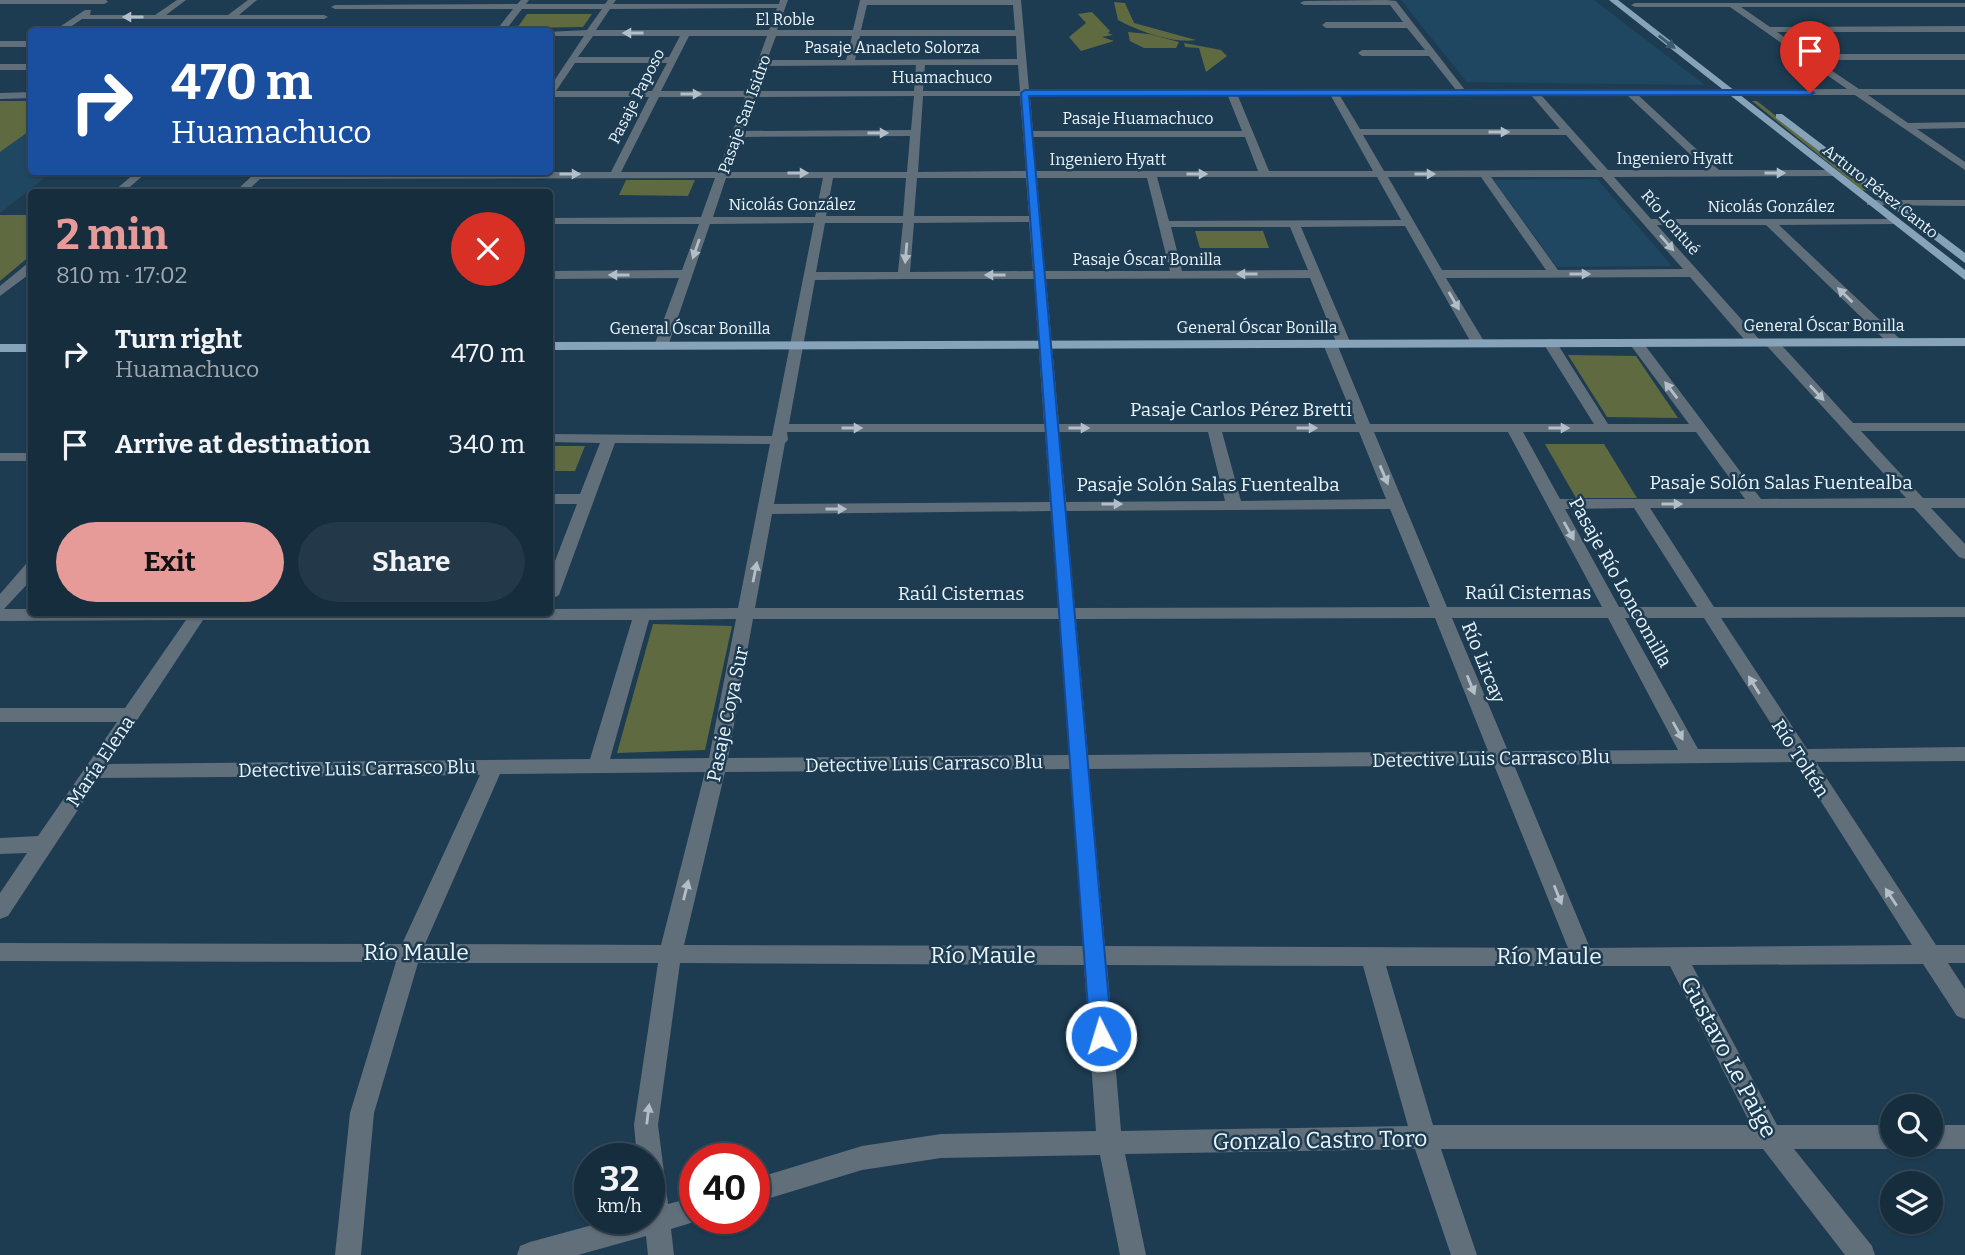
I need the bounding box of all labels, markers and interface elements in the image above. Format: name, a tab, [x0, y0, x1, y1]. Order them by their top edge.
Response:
street label: El Roble	[755, 10, 815, 29]
one-way arrow	[122, 11, 144, 23]
pin	[1780, 21, 1840, 93]
one-way arrow	[622, 27, 644, 39]
icon: arrive	[1791, 32, 1829, 70]
one-way arrow	[1658, 35, 1676, 49]
street label: Pasaje Anacleto Solorza	[804, 38, 980, 57]
street label: Pasaje Paposo	[604, 46, 669, 147]
street label: Pasaje San Isidro	[714, 52, 775, 176]
text: 470 m	[171, 53, 313, 112]
icon: right	[56, 56, 147, 147]
street label: Huamachuco	[892, 68, 992, 87]
one-way arrow	[680, 88, 702, 100]
street label: Pasaje Huamachuco	[1063, 109, 1213, 128]
text: Huamachuco	[171, 113, 372, 151]
one-way arrow	[1488, 126, 1510, 138]
one-way arrow	[868, 127, 890, 139]
street label: Arturo Pérez Canto	[1819, 141, 1942, 242]
street label: Ingeniero Hyatt	[1617, 149, 1734, 168]
street label: Ingeniero Hyatt	[1050, 150, 1167, 169]
one-way arrow	[787, 167, 809, 179]
one-way arrow	[1764, 167, 1786, 179]
one-way arrow	[1187, 168, 1209, 180]
one-way arrow	[1414, 168, 1436, 180]
one-way arrow	[560, 169, 582, 180]
street label: Río Lontué	[1637, 186, 1704, 259]
street label: Nicolás González	[728, 195, 856, 214]
street label: Nicolás González	[1707, 197, 1835, 216]
text: 2 min	[56, 210, 168, 260]
button: close	[451, 212, 525, 286]
one-way arrow	[1658, 234, 1674, 251]
one-way arrow	[690, 239, 701, 260]
one-way arrow	[900, 242, 911, 264]
street label: Pasaje Óscar Bonilla	[1073, 249, 1222, 269]
text: 810 m · 17:02	[56, 261, 187, 289]
one-way arrow	[1235, 268, 1257, 280]
one-way arrow	[1570, 268, 1592, 280]
one-way arrow	[607, 269, 629, 281]
one-way arrow	[983, 269, 1005, 281]
one-way arrow	[1837, 287, 1854, 303]
one-way arrow	[1447, 291, 1460, 310]
street label: General Óscar Bonilla	[1744, 315, 1905, 335]
street label: General Óscar Bonilla	[1177, 317, 1338, 337]
street label: General Óscar Bonilla	[610, 318, 771, 338]
text: Turn right	[115, 324, 242, 355]
icon: right	[56, 335, 94, 373]
text: 470 m	[451, 338, 525, 369]
text: Huamachuco	[115, 355, 259, 383]
one-way arrow	[1664, 381, 1678, 399]
one-way arrow	[1809, 384, 1825, 401]
street label: Pasaje Carlos Pérez Bretti	[1130, 398, 1352, 421]
one-way arrow	[841, 422, 863, 434]
one-way arrow	[1068, 422, 1090, 434]
one-way arrow	[1296, 422, 1318, 434]
one-way arrow	[1548, 422, 1570, 434]
icon: arrive	[56, 426, 94, 464]
text: Arrive at destination	[115, 429, 370, 460]
text: 340 m	[448, 429, 525, 460]
one-way arrow	[1379, 465, 1390, 486]
street label: Pasaje Solón Salas Fuentealba	[1649, 471, 1913, 494]
street label: Pasaje Solón Salas Fuentealba	[1076, 473, 1340, 496]
street label: Pasaje Río Loncomilla	[1564, 493, 1677, 672]
one-way arrow	[1101, 498, 1123, 510]
one-way arrow	[1661, 498, 1683, 510]
one-way arrow	[825, 503, 847, 515]
one-way arrow	[1563, 521, 1575, 541]
button: Exit	[56, 522, 284, 602]
button: Share	[298, 522, 525, 602]
one-way arrow	[750, 561, 761, 583]
street label: Raúl Cisternas	[1465, 581, 1591, 604]
street label: Raúl Cisternas	[898, 582, 1024, 605]
street label: Río Lircay	[1457, 618, 1511, 707]
street label: Pasaje Coya Sur	[702, 644, 753, 784]
one-way arrow	[1466, 675, 1477, 696]
one-way arrow	[1748, 676, 1761, 695]
street label: María Elena	[62, 711, 140, 811]
street label: Río Toltén	[1767, 715, 1834, 802]
one-way arrow	[1672, 721, 1684, 740]
street label: Detective Luis Carrasco Blu	[1372, 745, 1610, 772]
street label: Detective Luis Carrasco Blu	[805, 750, 1043, 777]
street label: Detective Luis Carrasco Blu	[238, 755, 476, 782]
one-way arrow	[681, 879, 692, 901]
one-way arrow	[1552, 885, 1563, 906]
one-way arrow	[1884, 888, 1898, 906]
street label: Río Maule	[363, 938, 469, 966]
street label: Río Maule	[930, 941, 1036, 969]
street label: Río Maule	[1496, 942, 1602, 970]
street label: Gustavo Le Paige	[1675, 971, 1783, 1143]
position arrow	[1064, 999, 1138, 1073]
map controls	[1880, 1094, 1943, 1234]
button: search	[1880, 1094, 1943, 1157]
one-way arrow	[642, 1103, 653, 1125]
street label: Gonzalo Castro Toro	[1212, 1124, 1428, 1156]
speed limit sign: 40	[679, 1143, 770, 1234]
text: 32	[600, 1158, 639, 1200]
button: layers	[1880, 1171, 1943, 1234]
text: km/h	[597, 1195, 642, 1217]

